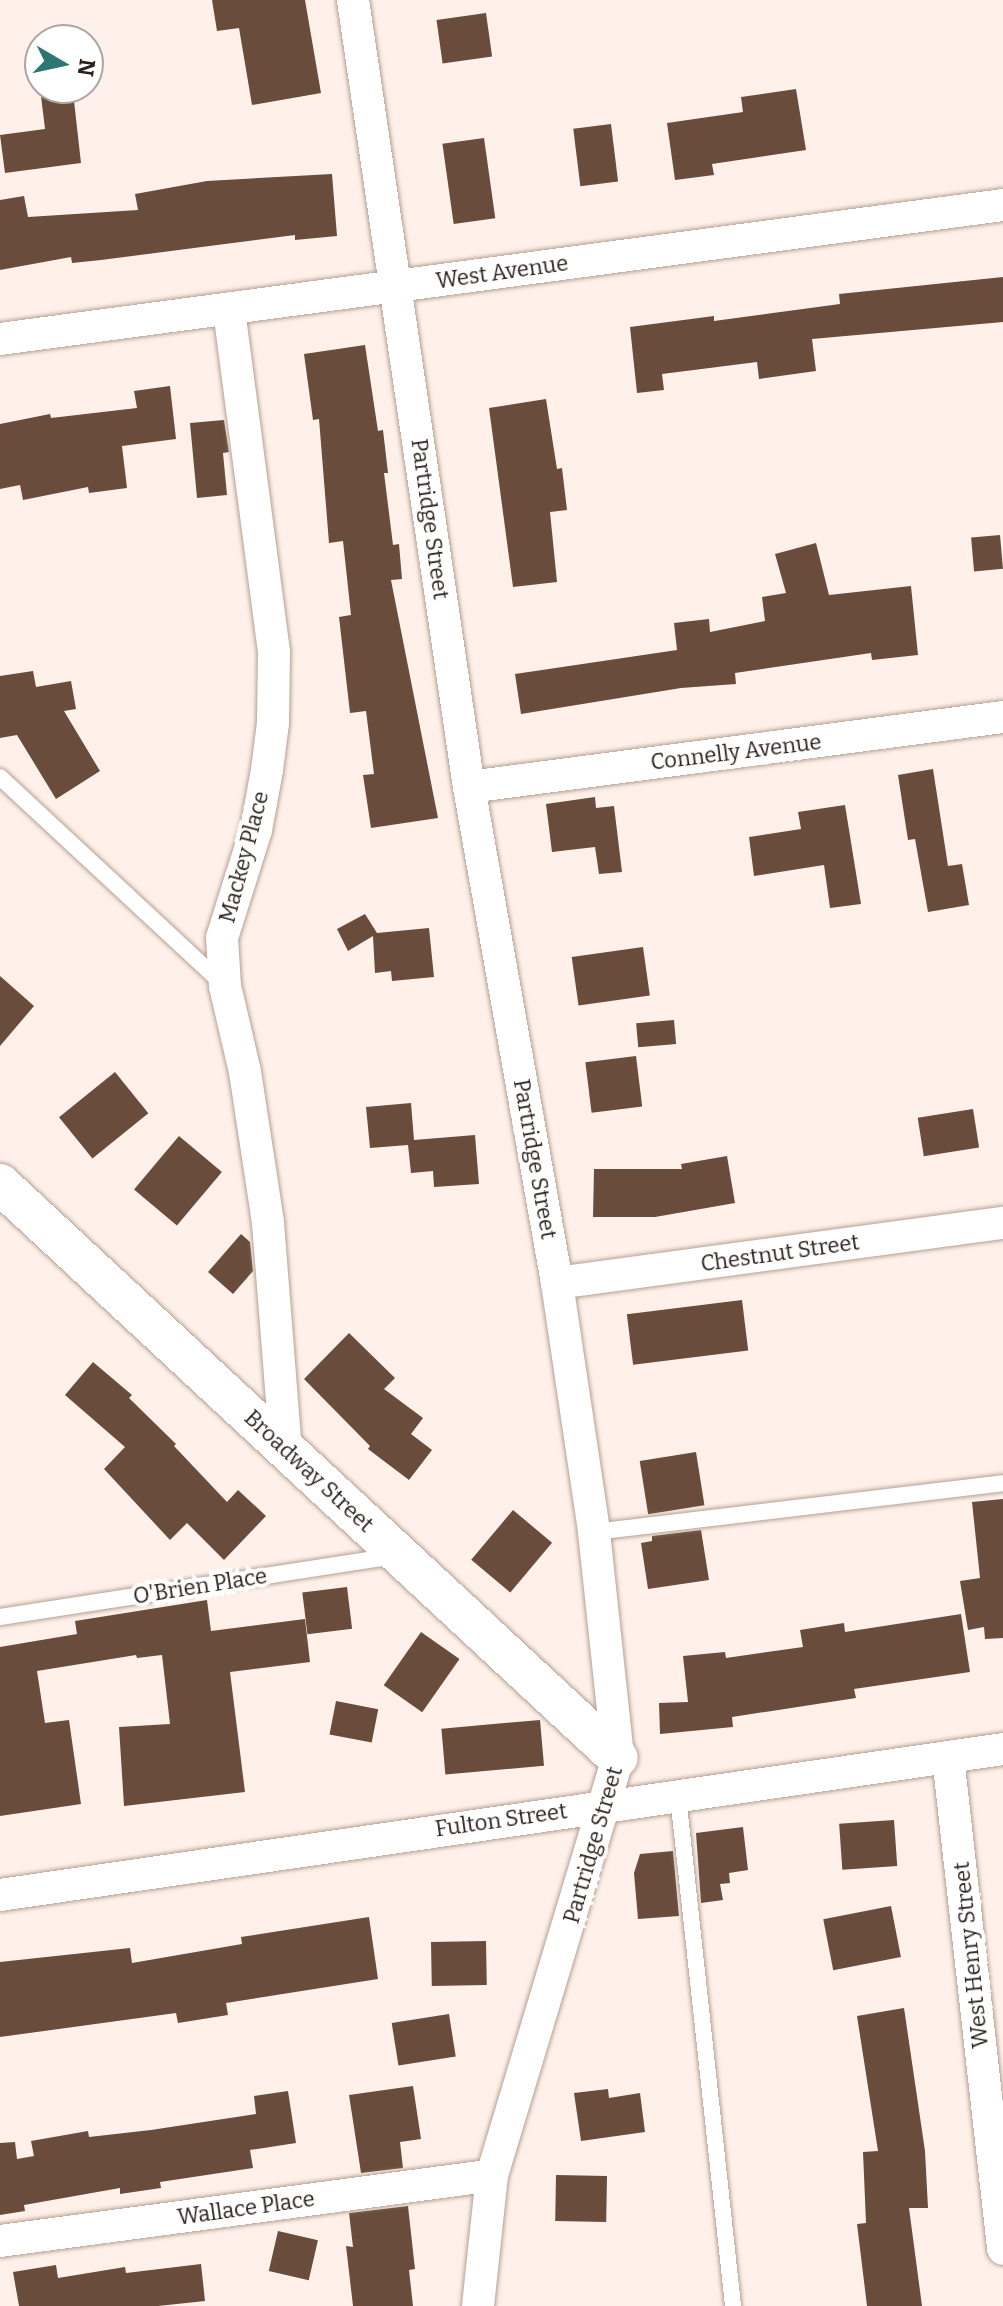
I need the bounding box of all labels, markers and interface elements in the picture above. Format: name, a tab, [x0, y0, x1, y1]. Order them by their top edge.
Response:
north arrow	[24, 24, 104, 104]
text: N	[72, 57, 101, 78]
street label: West Avenue	[434, 250, 570, 294]
street label: Partridge Street	[406, 437, 454, 601]
street label: Connelly Avenue	[649, 728, 823, 776]
street label: Mackey Place	[214, 788, 274, 926]
street label: Partridge Street	[508, 1077, 562, 1241]
street label: Chestnut Street	[699, 1229, 861, 1277]
street label: Broadway Street	[239, 1404, 379, 1538]
street label: O'Brien Place	[131, 1562, 269, 1610]
street label: Partridge Street	[558, 1764, 628, 1926]
street label: Fulton Street	[433, 1798, 569, 1842]
street label: West Henry Street	[948, 1861, 994, 2049]
street label: Wallace Place	[176, 2185, 316, 2231]

